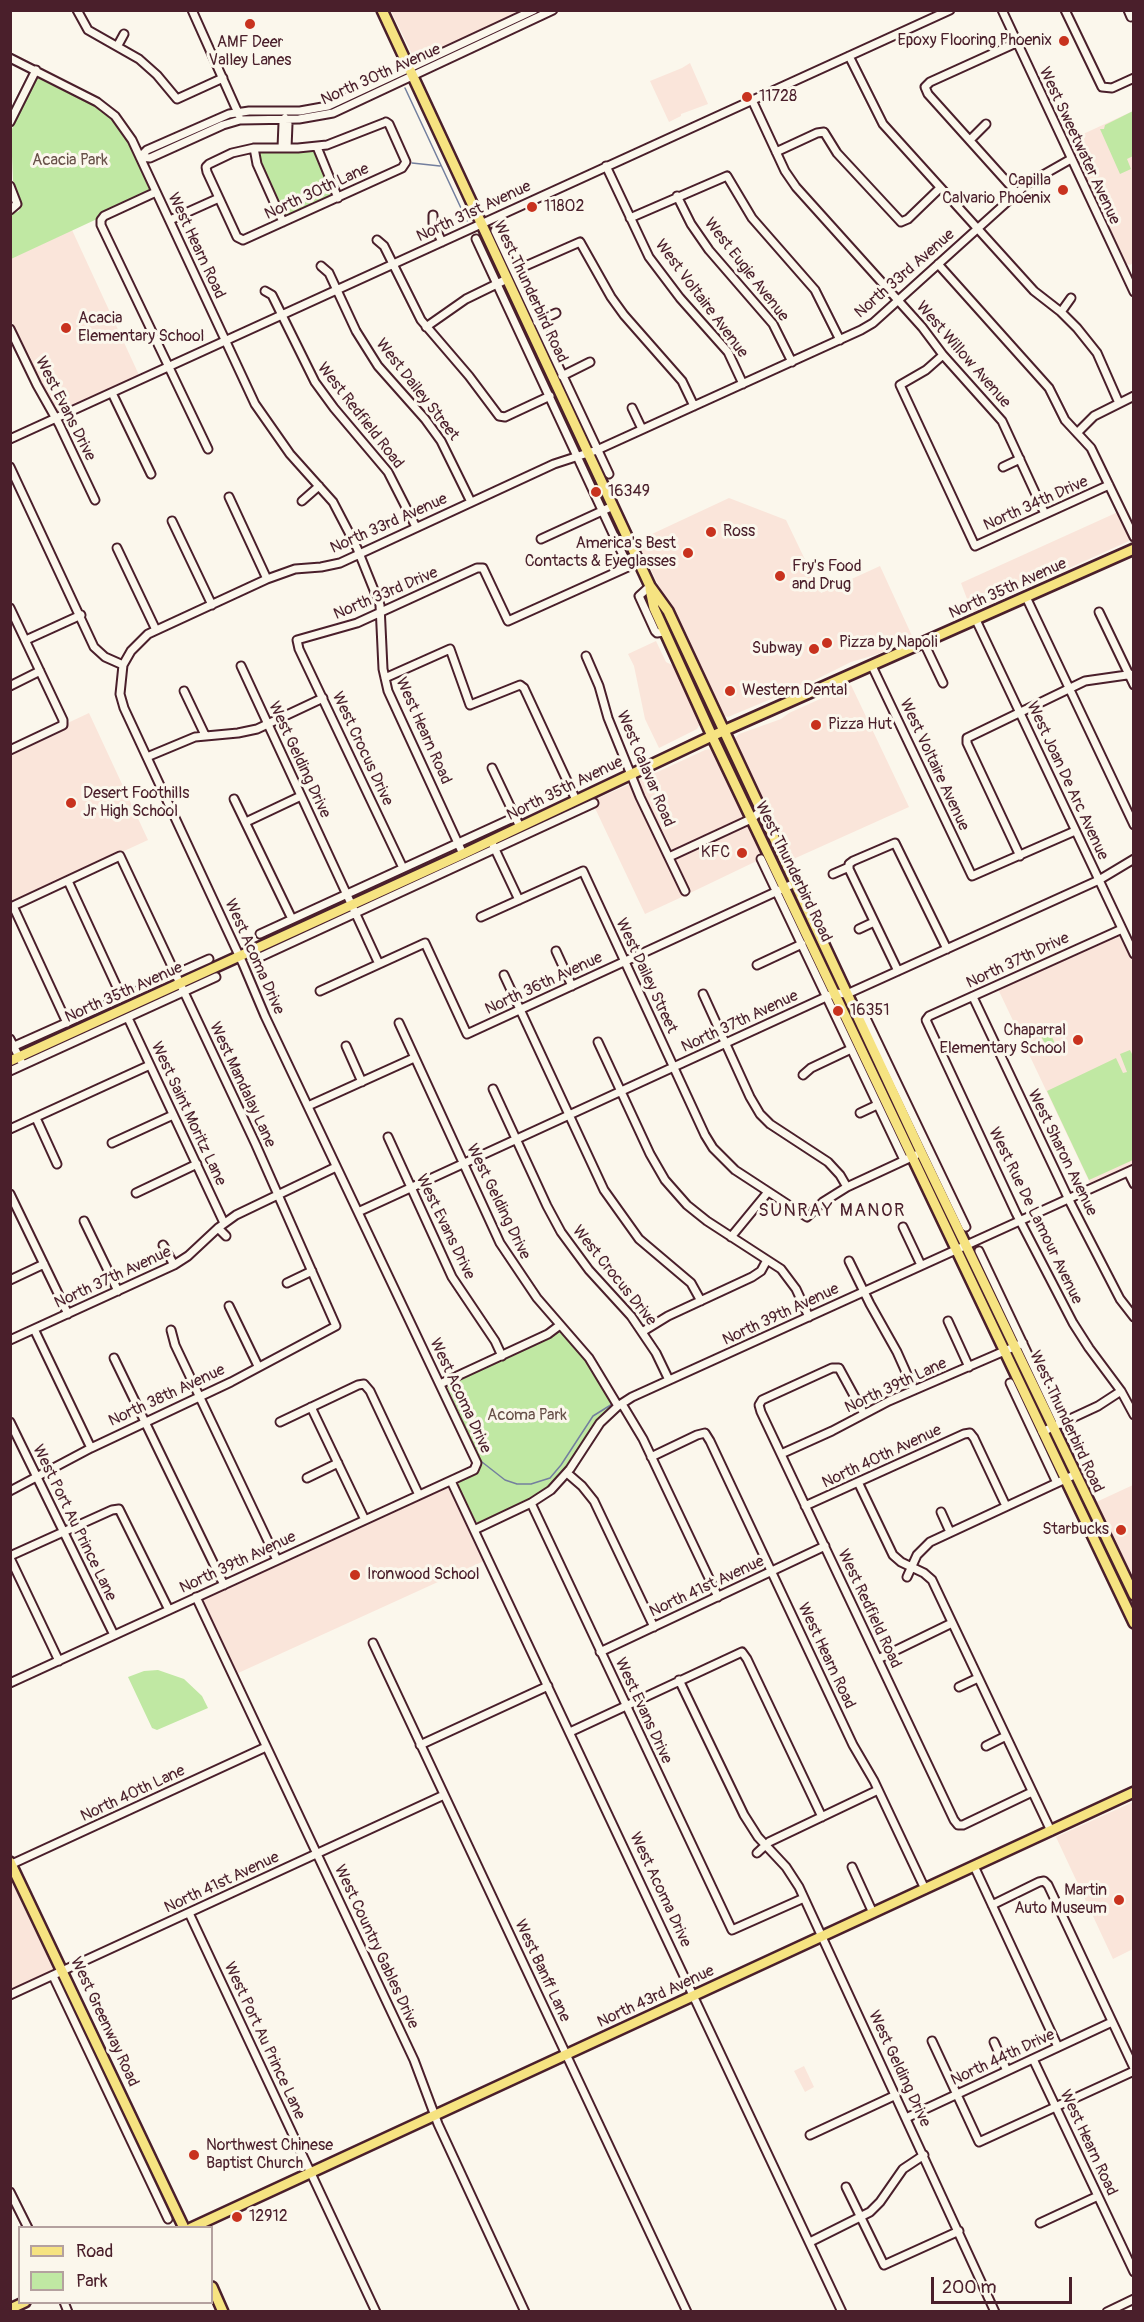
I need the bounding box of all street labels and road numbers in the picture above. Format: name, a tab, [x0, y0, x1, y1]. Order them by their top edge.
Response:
street label: North 30th Avenue	[318, 40, 444, 110]
street label: West Sweetwater Avenue	[1034, 64, 1124, 228]
street label: North 30th Lane	[262, 159, 372, 225]
street label: North 31st Avenue	[414, 177, 534, 247]
street label: West Hearn Road	[163, 190, 229, 302]
street label: West Eugie Avenue	[700, 214, 792, 326]
street label: West Thunderbird Road	[489, 218, 571, 366]
street label: North 33rd Avenue	[851, 225, 959, 323]
street label: West Voltaire Avenue	[650, 236, 752, 362]
street label: West Willow Avenue	[912, 298, 1014, 412]
street label: West Dailey Street	[371, 335, 463, 445]
street label: West Evans Drive	[30, 354, 100, 464]
street label: West Redfield Road	[313, 359, 407, 473]
street label: North 34th Drive	[981, 472, 1091, 536]
street label: North 33rd Avenue	[327, 490, 451, 558]
street label: North 35th Avenue	[946, 554, 1070, 624]
street label: North 33rd Drive	[331, 563, 441, 625]
street label: West Hearn Road	[391, 675, 455, 787]
street label: West Crocus Drive	[327, 689, 397, 809]
street label: West Voltaire Avenue	[895, 696, 973, 834]
street label: West Gelding Drive	[264, 699, 334, 821]
street label: West Joan De Arc Avenue	[1022, 699, 1112, 863]
street label: West Calavar Road	[612, 708, 678, 830]
street label: North 35th Avenue	[504, 753, 626, 825]
street label: West Thunderbird Road	[751, 798, 835, 946]
street label: West Acoma Drive	[220, 896, 288, 1018]
street label: West Dailey Street	[611, 916, 681, 1036]
street label: North 37th Drive	[963, 929, 1073, 993]
street label: North 36th Avenue	[482, 948, 606, 1020]
street label: North 35th Avenue	[62, 958, 186, 1028]
street label: North 37th Avenue	[679, 987, 801, 1057]
street label: West Mandalay Lane	[205, 1019, 279, 1151]
street label: West Saint Moritz Lane	[146, 1039, 230, 1189]
street label: West Sharon Avenue	[1023, 1087, 1101, 1219]
street label: West Rue De Lamour Avenue	[984, 1124, 1086, 1308]
street label: West Gelding Drive	[462, 1141, 534, 1263]
street label: West Evans Drive	[411, 1171, 479, 1283]
street label: West Crocus Drive	[568, 1222, 660, 1330]
street label: North 37th Avenue	[52, 1243, 174, 1313]
street label: North 39th Avenue	[720, 1280, 842, 1350]
street label: West Acoma Drive	[425, 1336, 495, 1456]
street label: West Thunderbird Road	[1025, 1348, 1107, 1496]
street label: North 39th Lane	[842, 1354, 950, 1418]
street label: North 38th Avenue	[106, 1361, 228, 1431]
street label: North 40th Avenue	[819, 1421, 945, 1493]
street label: West Port Au Prince Lane	[28, 1442, 120, 1604]
street label: North 39th Avenue	[177, 1528, 299, 1598]
street label: West Redfield Road	[833, 1546, 905, 1672]
street label: North 41st Avenue	[647, 1552, 767, 1622]
street label: West Hearn Road	[793, 1600, 859, 1712]
street label: West Evans Drive	[610, 1655, 676, 1767]
street label: North 40th Lane	[78, 1761, 188, 1827]
street label: West Acoma Drive	[625, 1830, 695, 1950]
street label: North 41st Avenue	[162, 1848, 282, 1918]
street label: West Country Gables Drive	[330, 1862, 422, 2032]
street label: West Banff Lane	[510, 1917, 574, 2025]
street label: West Greenway Road	[66, 1954, 142, 2090]
street label: West Port Au Prince Lane	[219, 1959, 309, 2123]
street label: North 43rd Avenue	[595, 1962, 717, 2032]
street label: West Gelding Drive	[864, 2008, 934, 2130]
street label: North 44th Drive	[948, 2025, 1058, 2091]
street label: West Hearn Road	[1055, 2087, 1121, 2199]

